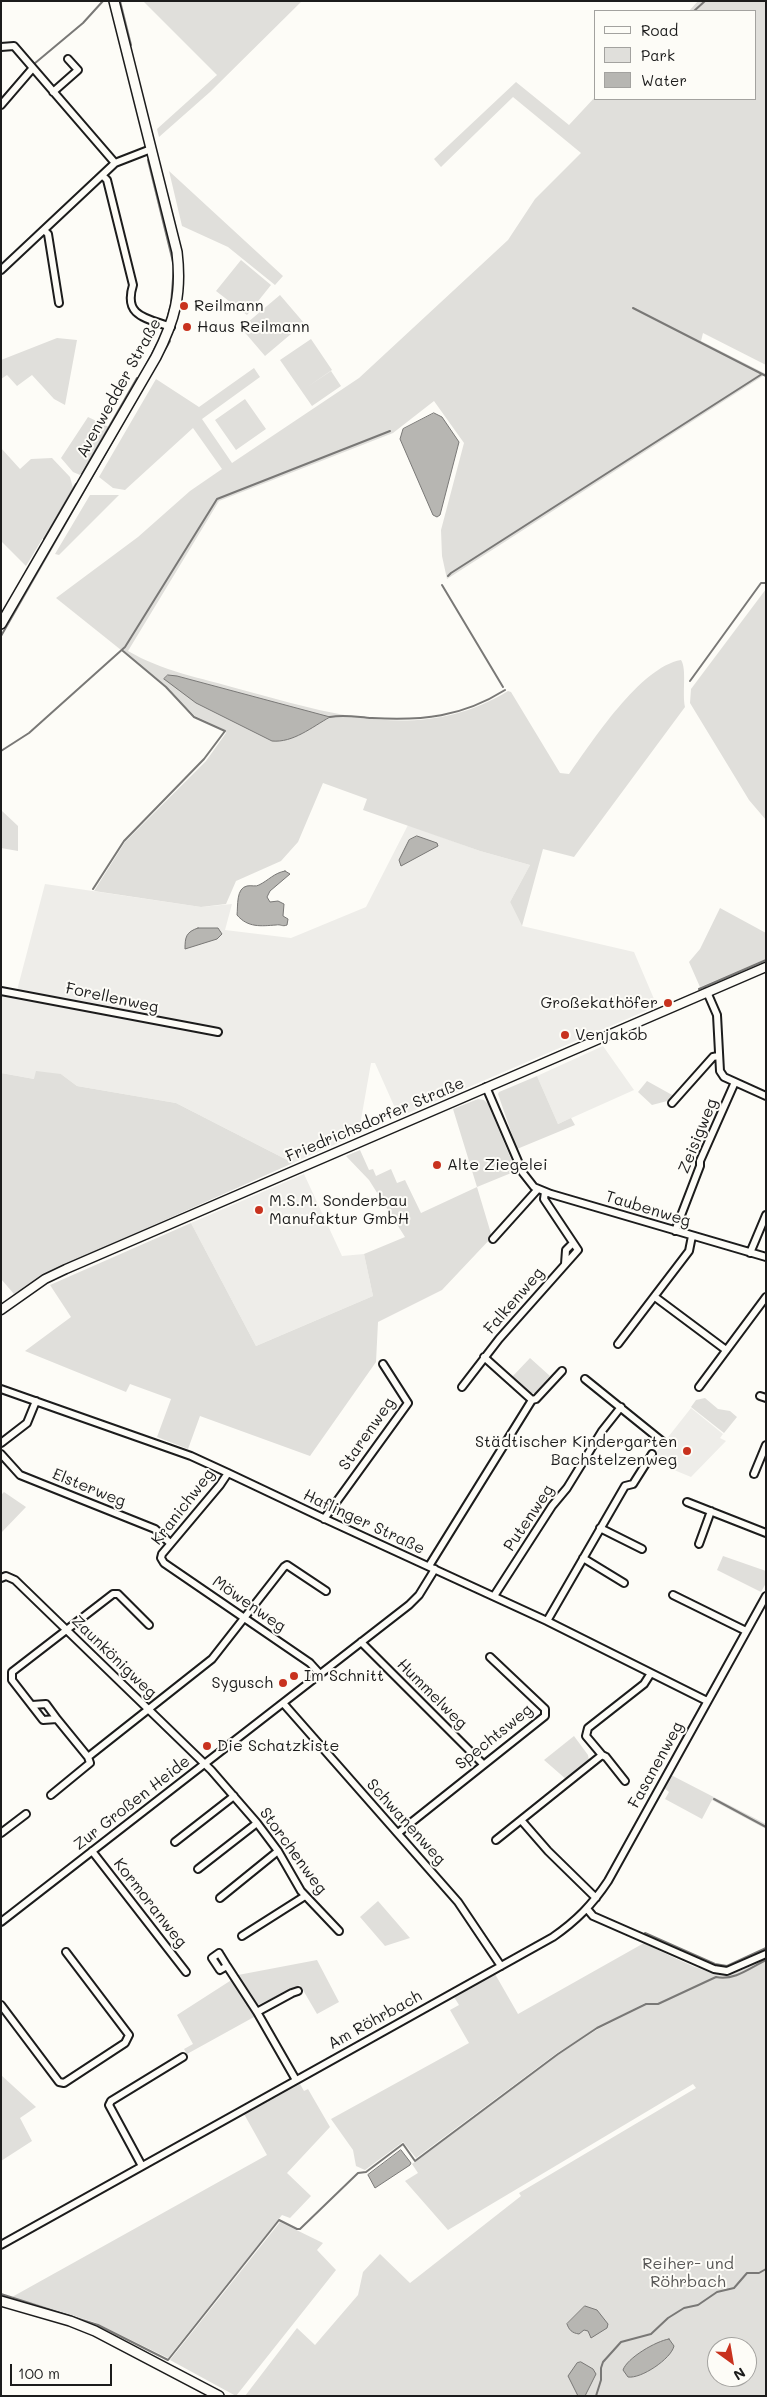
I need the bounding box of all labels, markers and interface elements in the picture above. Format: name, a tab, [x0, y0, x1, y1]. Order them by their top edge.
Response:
legend	[594, 10, 757, 100]
text: Road	[641, 20, 678, 40]
text: Park	[641, 45, 675, 65]
text: Water	[641, 70, 687, 90]
place label: Reilmann	[194, 296, 264, 316]
marker: Reilmann	[178, 300, 190, 312]
street label: Avenwedder Straße	[73, 315, 165, 461]
place label: Haus Reilmann	[197, 317, 310, 337]
marker: Haus Reilmann	[181, 321, 193, 333]
street label: Forellenweg	[64, 979, 160, 1017]
place label: Großekathöfer	[540, 993, 658, 1013]
marker: Großekathöfer	[662, 997, 674, 1009]
place label: Venjakob	[575, 1025, 648, 1045]
marker: Venjakob	[559, 1029, 571, 1041]
street label: Friedrichsdorfer Straße	[283, 1074, 467, 1166]
street label: Zeisigweg	[674, 1096, 722, 1176]
place label: Alte Ziegelei	[447, 1155, 548, 1175]
marker: Alte Ziegelei	[431, 1159, 443, 1171]
street label: Taubenweg	[603, 1187, 693, 1231]
place label: M.S.M. Sonderbau Manufaktur GmbH	[269, 1191, 409, 1229]
marker: M.S.M. Sonderbau Manufaktur GmbH	[253, 1204, 265, 1216]
street label: Falkenweg	[480, 1264, 548, 1338]
street label: Starenweg	[335, 1394, 399, 1474]
place label: Städtischer Kindergarten Bachstelzenweg	[475, 1432, 677, 1470]
marker: Städtischer Kindergarten Bachstelzenweg	[681, 1445, 693, 1457]
street label: Elsterweg	[49, 1465, 129, 1511]
street label: Kranichweg	[147, 1465, 219, 1549]
street label: Putenweg	[500, 1481, 558, 1555]
street label: Haflinger Straße	[300, 1485, 428, 1559]
street label: Möwenweg	[209, 1572, 289, 1636]
street label: Zaunkönigweg	[67, 1612, 161, 1702]
street label: Hummelweg	[393, 1655, 471, 1733]
place label: Im Schnitt	[304, 1666, 384, 1686]
marker: Im Schnitt	[288, 1670, 300, 1682]
place label: Sygusch	[211, 1673, 273, 1693]
marker: Sygusch	[277, 1677, 289, 1689]
street label: Spechtsweg	[452, 1700, 536, 1774]
street label: Fasanenweg	[624, 1718, 688, 1812]
place label: Die Schatzkiste	[217, 1736, 339, 1756]
marker: Die Schatzkiste	[201, 1740, 213, 1752]
street label: Zur Großen Heide	[70, 1752, 194, 1854]
street label: Schwanenweg	[362, 1775, 450, 1869]
street label: Storchenweg	[255, 1804, 331, 1898]
street label: Kormoranweg	[109, 1855, 191, 1951]
street label: Am Röhrbach	[325, 1986, 425, 2054]
park label: Reiher- und Röhrbach	[642, 2254, 734, 2292]
north arrow	[707, 2337, 757, 2387]
scale bar	[12, 2354, 115, 2386]
text: 100 m	[18, 2363, 60, 2383]
text: N	[730, 2363, 749, 2385]

